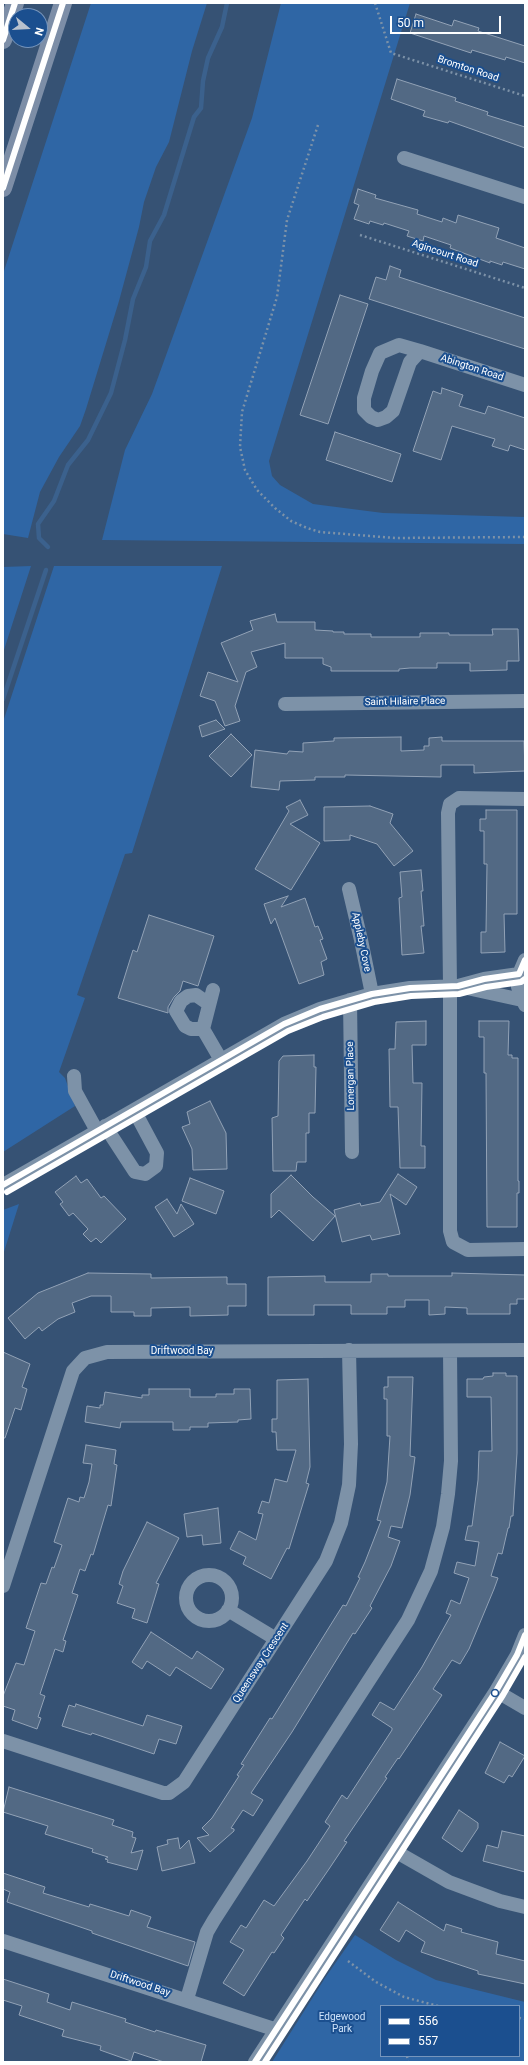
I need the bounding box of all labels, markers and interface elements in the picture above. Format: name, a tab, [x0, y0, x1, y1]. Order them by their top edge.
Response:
north arrow	[8, 8, 48, 48]
scale bar	[392, 8, 503, 34]
text: 50 m	[397, 16, 424, 30]
text: N	[32, 26, 46, 37]
street label: Bromton Road	[436, 53, 500, 85]
street label: Agincourt Road	[410, 238, 480, 270]
street label: Abington Road	[439, 352, 505, 384]
street label: Saint Hilaire Place	[365, 695, 445, 709]
street label: Appleby Cove	[349, 911, 373, 973]
street label: Lonergan Place	[344, 1041, 358, 1111]
street label: Driftwood Bay	[151, 1345, 213, 1357]
street label: Queensway Crescent	[231, 1621, 291, 1705]
unlabelled marker	[490, 1688, 500, 1698]
street label: Driftwood Bay	[108, 1969, 172, 1999]
legend	[380, 2005, 520, 2057]
park label: Edgewood Park	[319, 2011, 365, 2034]
text: 556	[418, 2014, 438, 2028]
text: 557	[418, 2034, 438, 2048]

